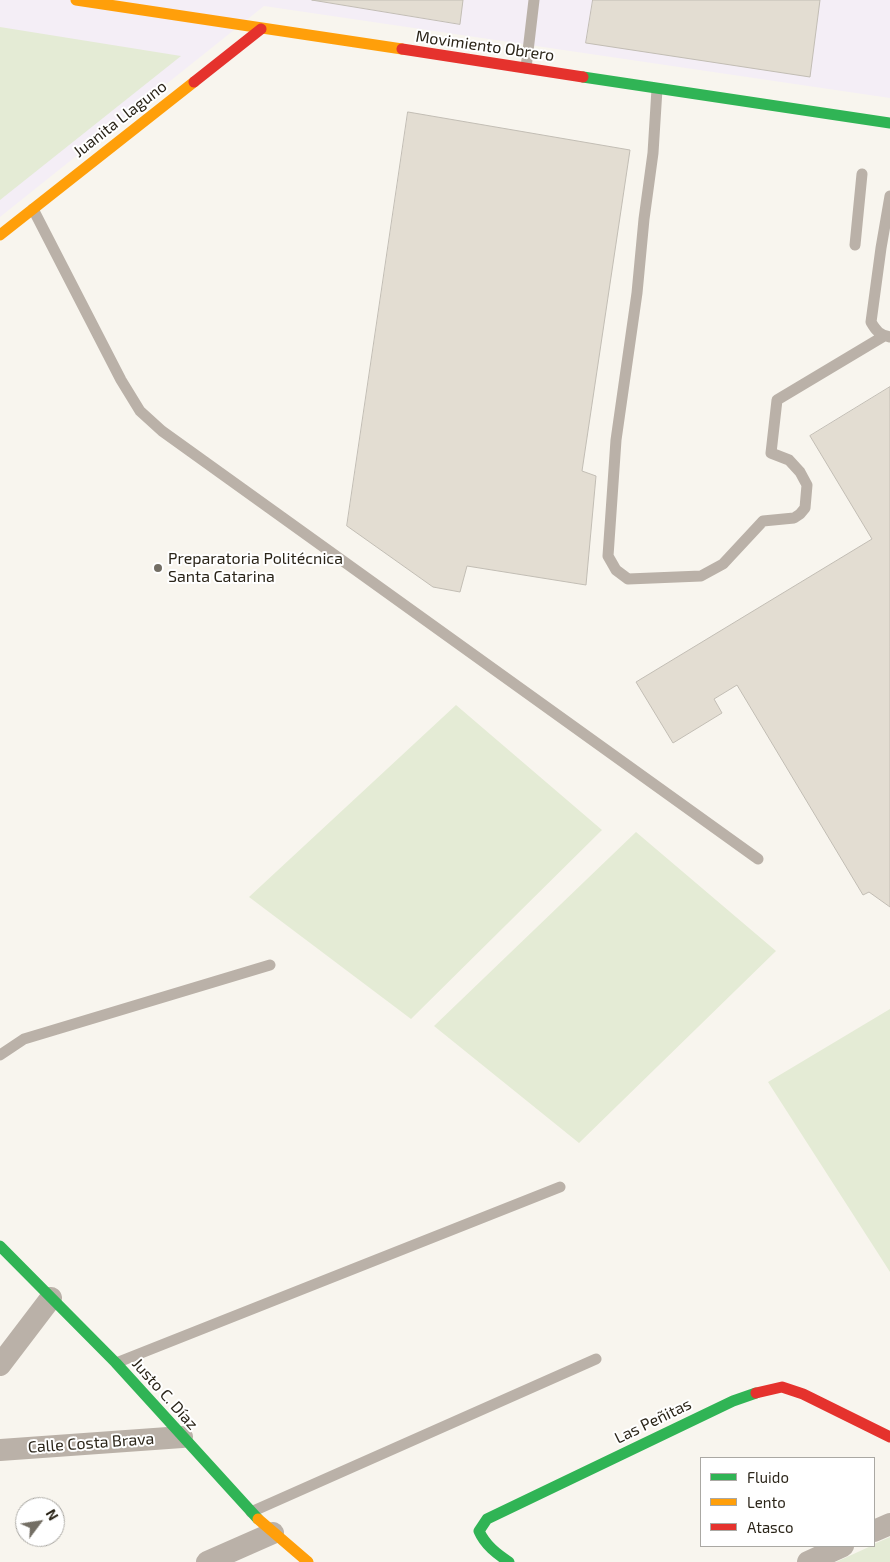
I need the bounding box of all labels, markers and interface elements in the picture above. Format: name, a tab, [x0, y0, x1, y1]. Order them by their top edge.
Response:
street label: Movimiento Obrero	[414, 27, 556, 65]
street label: Juanita Llaguno	[69, 77, 171, 161]
place label: Preparatoria Politécnica Santa Catarina	[168, 549, 343, 587]
marker: Preparatoria Politécnica Santa Catarina	[152, 562, 164, 574]
street label: Justo C. Díaz	[128, 1354, 202, 1434]
street label: Las Peñitas	[612, 1394, 694, 1448]
street label: Calle Costa Brava	[27, 1429, 155, 1457]
legend	[700, 1457, 875, 1547]
text: Fluido	[747, 1468, 789, 1486]
text: Lento	[747, 1493, 786, 1511]
north arrow	[15, 1497, 65, 1547]
text: N	[43, 1506, 62, 1523]
text: Atasco	[747, 1518, 793, 1536]

